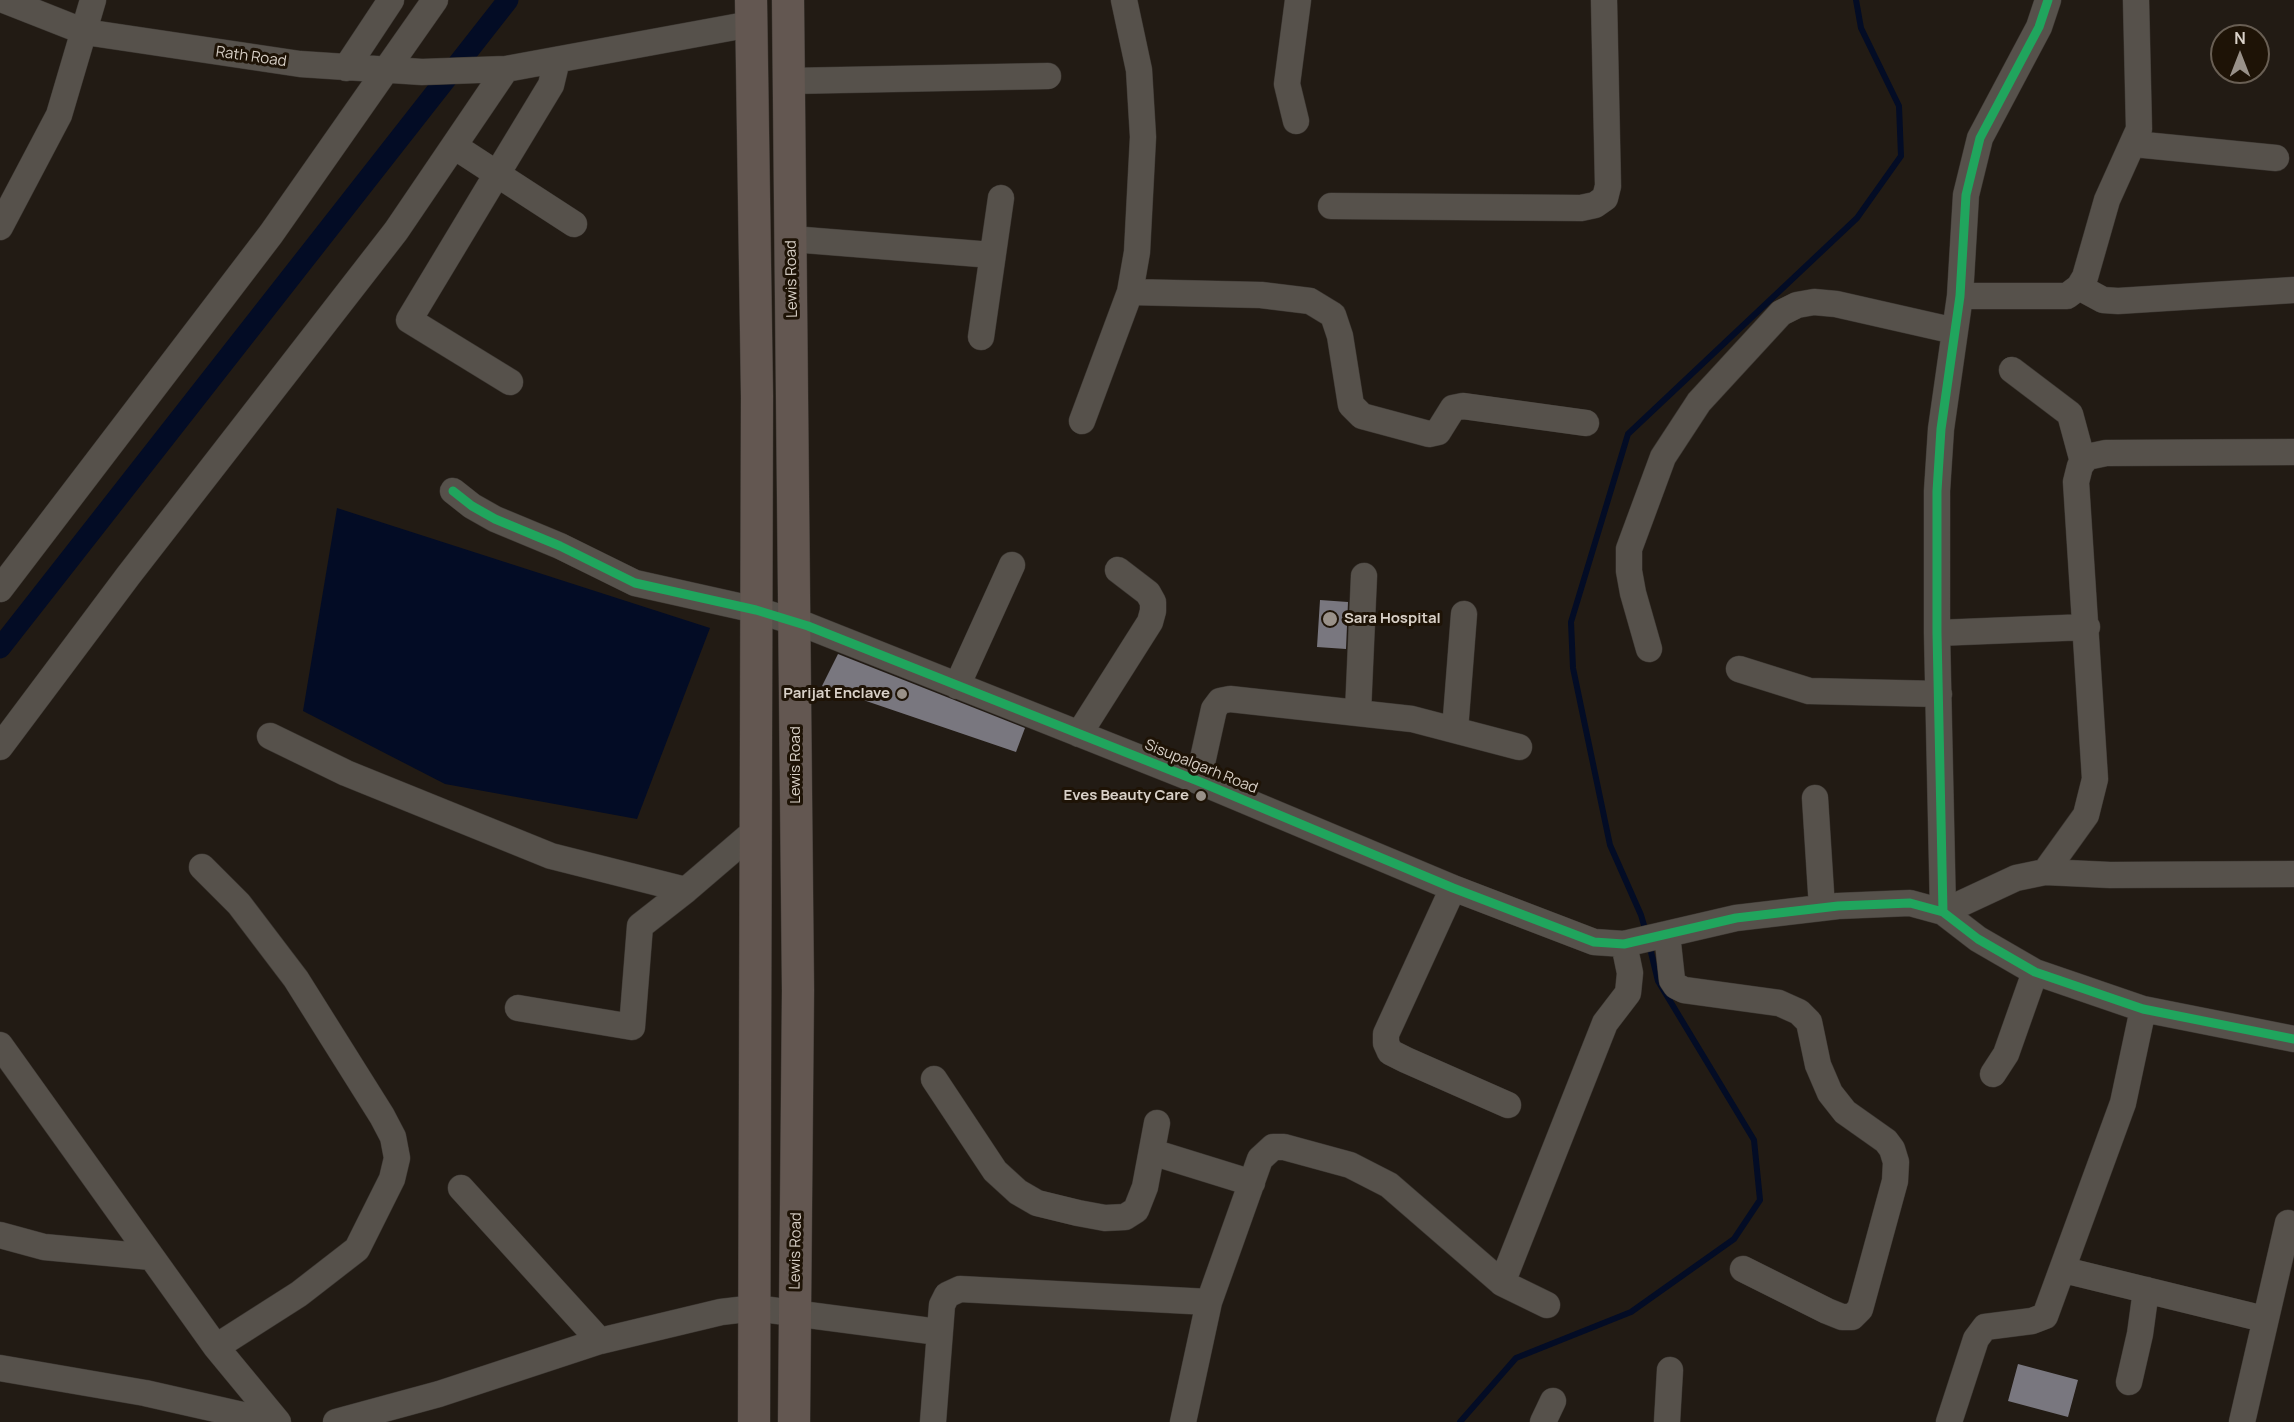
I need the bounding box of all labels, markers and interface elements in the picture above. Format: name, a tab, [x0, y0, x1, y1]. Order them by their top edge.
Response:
north arrow	[2210, 24, 2270, 84]
text: N	[2234, 27, 2246, 49]
street label: Rath Road	[214, 43, 288, 71]
street label: Lewis Road	[782, 240, 802, 318]
marker: Sara Hospital	[1321, 610, 1339, 628]
place label: Sara Hospital	[1344, 610, 1441, 628]
place label: Parijat Enclave	[783, 685, 890, 703]
marker: Parijat Enclave	[895, 687, 909, 701]
street label: Lewis Road	[787, 726, 805, 804]
street label: Sisupalgarh Road	[1142, 736, 1260, 798]
place label: Eves Beauty Care	[1063, 787, 1189, 805]
marker: Eves Beauty Care	[1194, 789, 1208, 803]
street label: Lewis Road	[786, 1212, 806, 1290]

